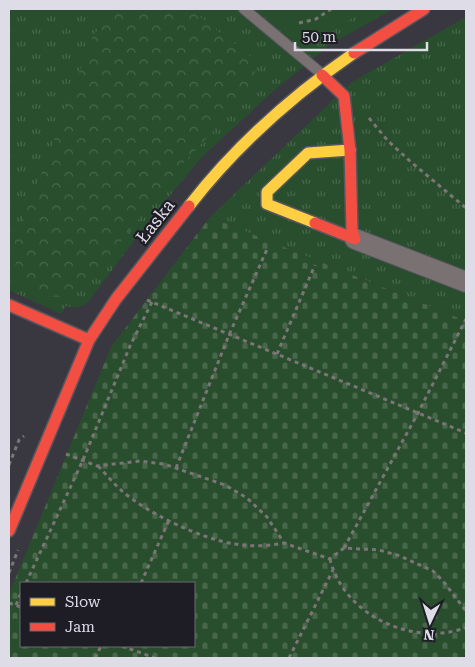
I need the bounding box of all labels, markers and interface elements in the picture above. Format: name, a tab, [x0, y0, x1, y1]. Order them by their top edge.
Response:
scale bar	[295, 20, 428, 52]
text: 50 m	[302, 28, 337, 46]
street label: Łaska	[131, 195, 179, 247]
legend	[20, 582, 195, 647]
text: Slow	[65, 593, 101, 611]
north arrow	[405, 597, 455, 647]
text: Jam	[65, 618, 95, 636]
text: N	[423, 627, 435, 643]

